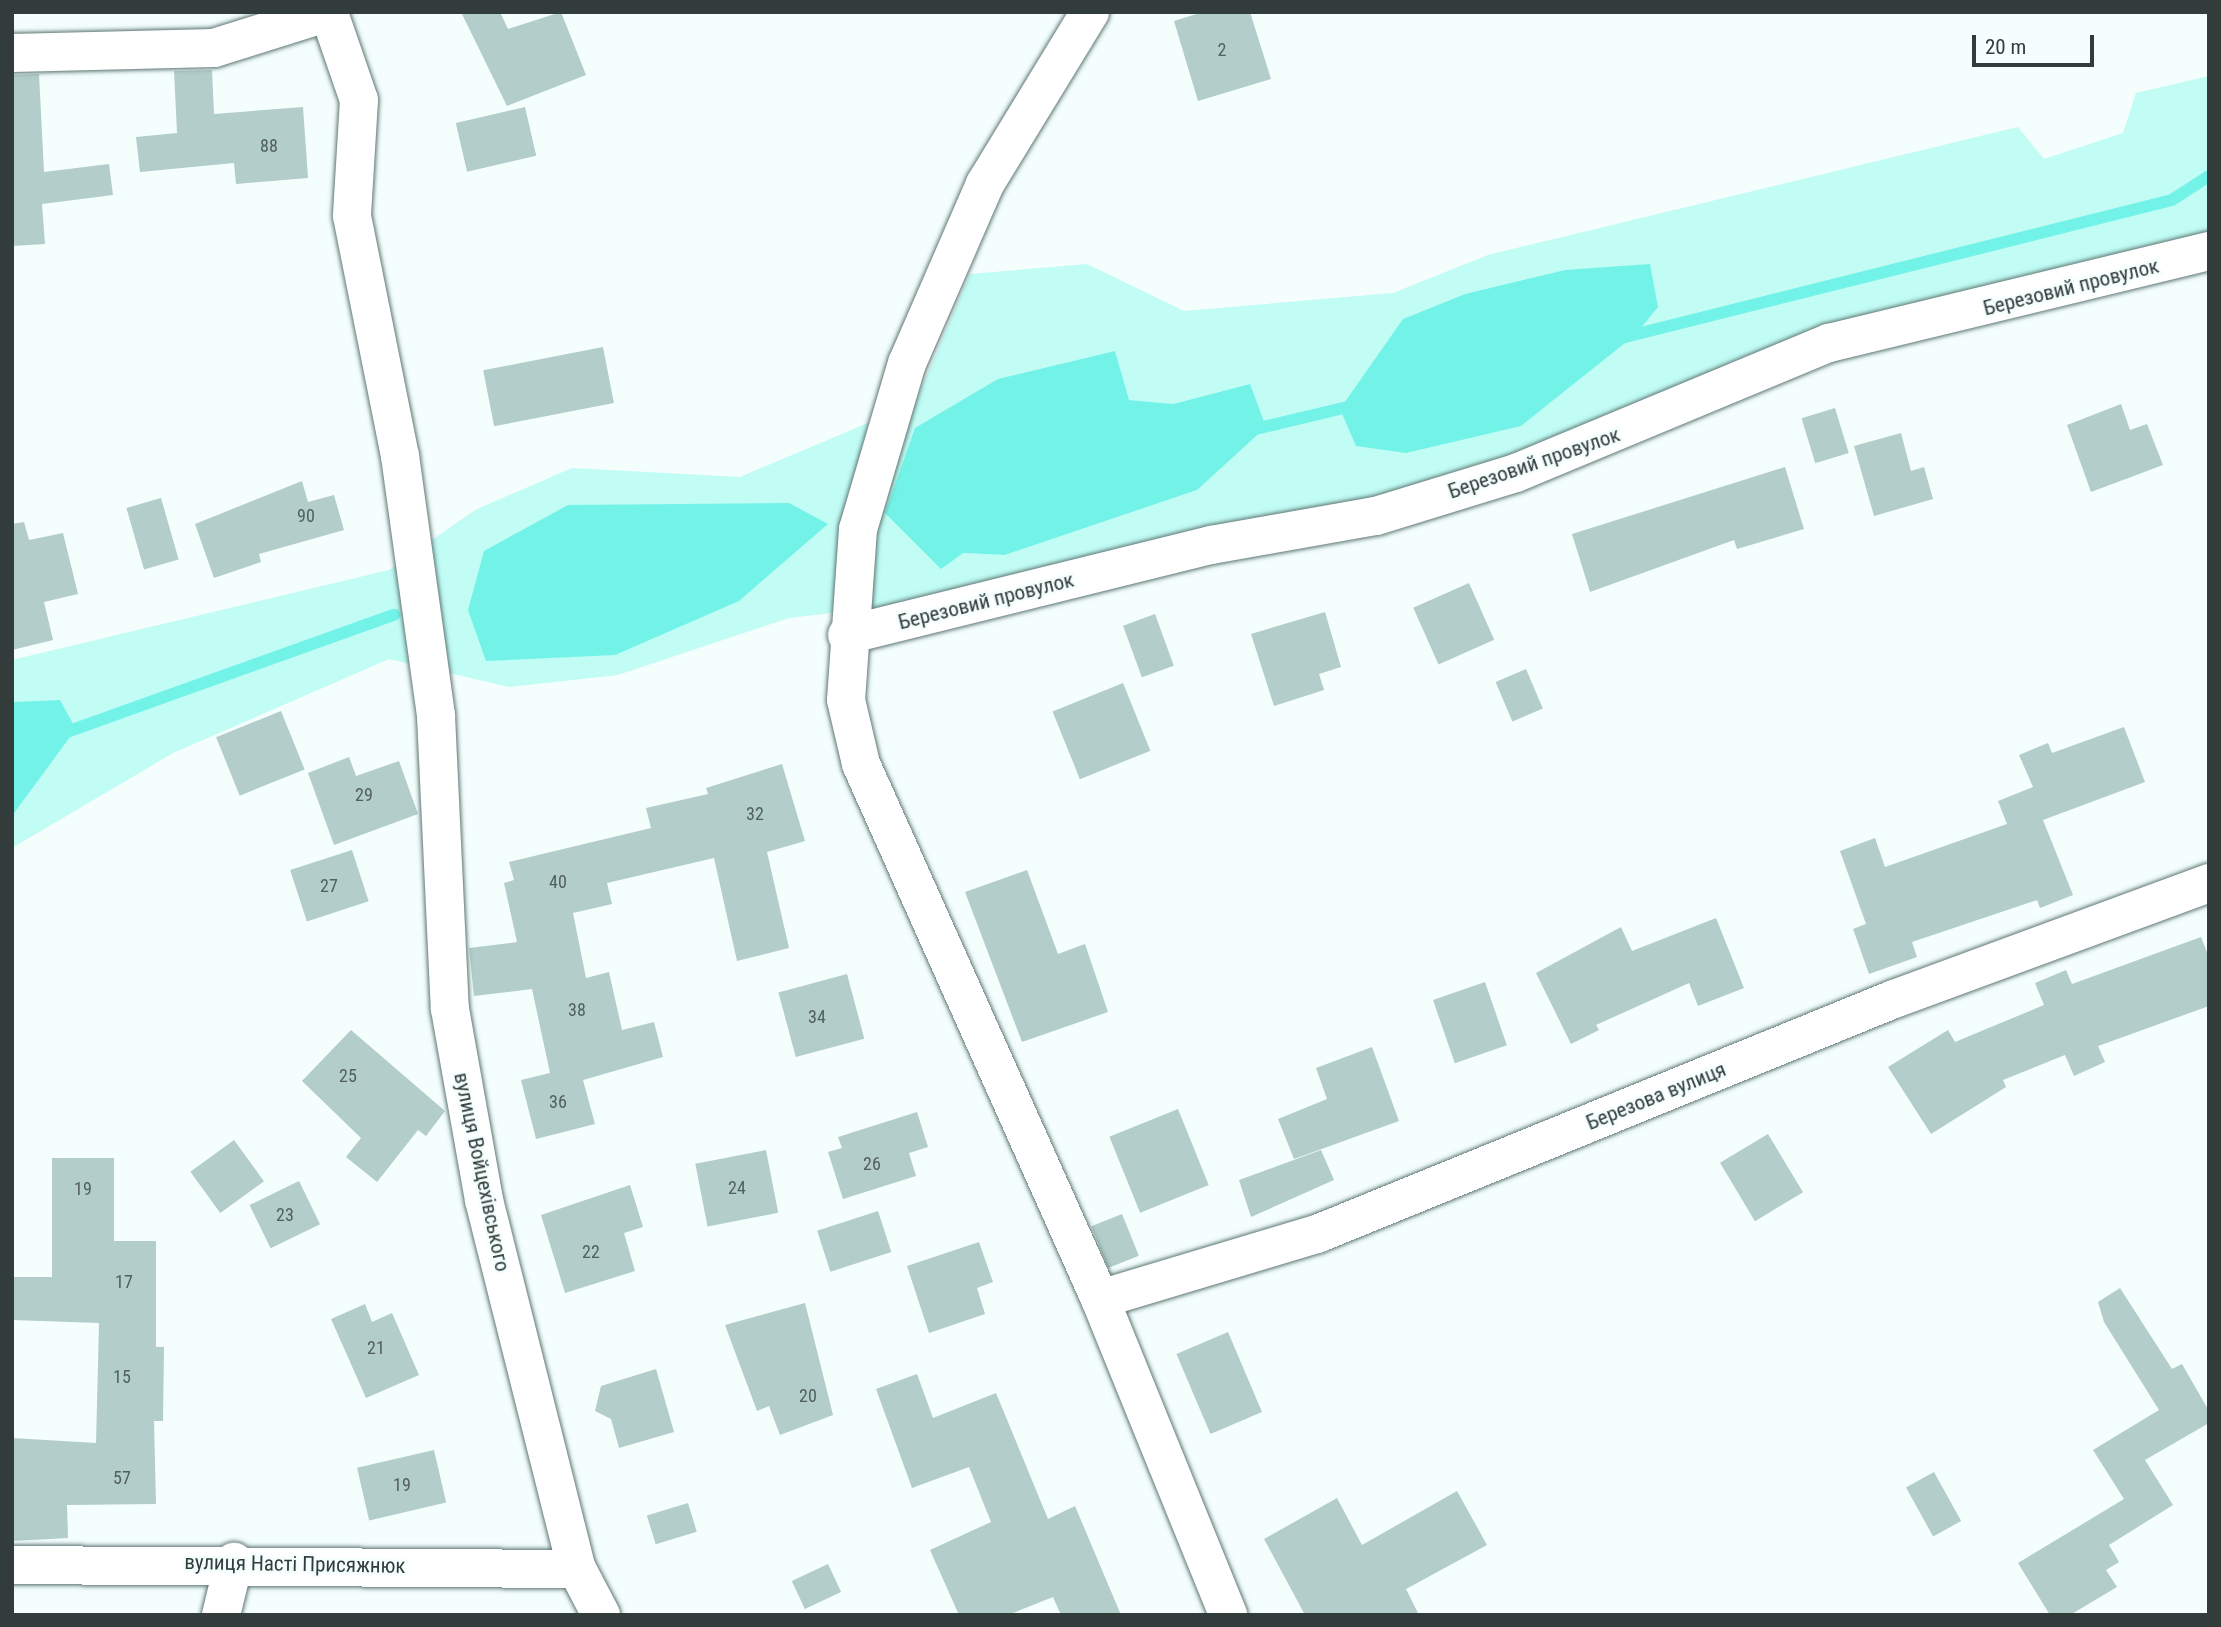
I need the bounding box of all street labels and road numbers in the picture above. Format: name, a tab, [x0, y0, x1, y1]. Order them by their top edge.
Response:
street label: Березовий провулок	[1981, 253, 2161, 321]
street label: Березовий провулок	[1445, 422, 1623, 504]
street label: Березовий провулок	[896, 567, 1076, 635]
street label: Березова вулиця	[1582, 1057, 1730, 1135]
street label: вулиця Войцехівського	[449, 1070, 515, 1274]
street label: вулиця Насті Присяжнюк	[184, 1549, 406, 1579]

